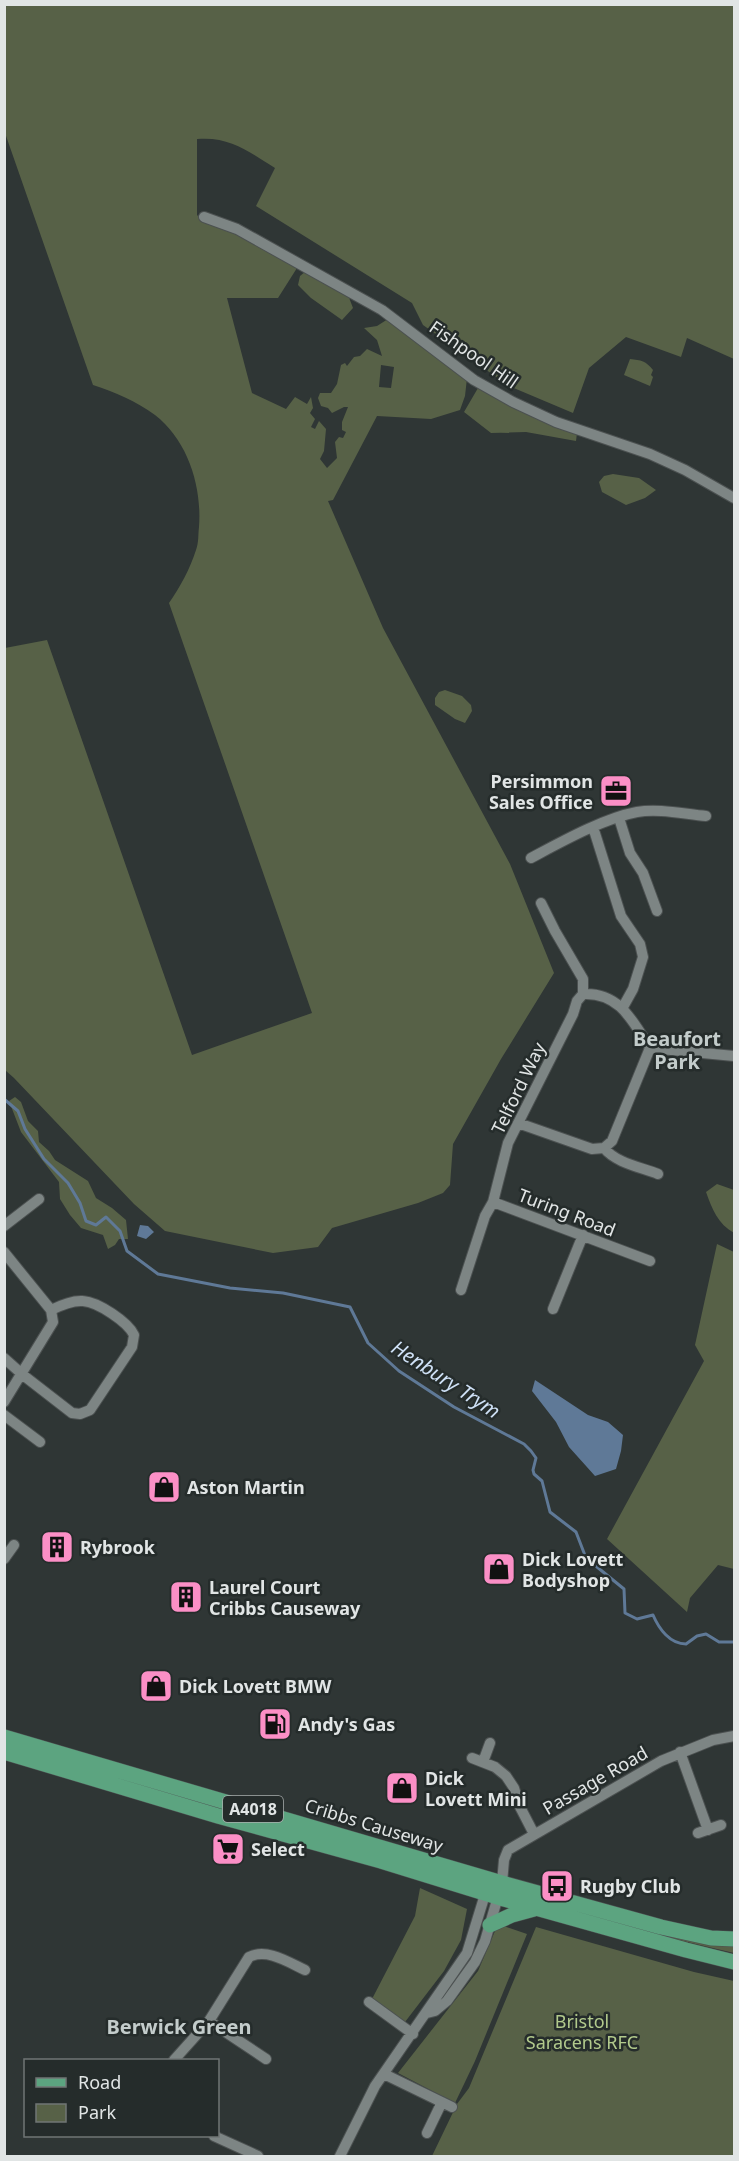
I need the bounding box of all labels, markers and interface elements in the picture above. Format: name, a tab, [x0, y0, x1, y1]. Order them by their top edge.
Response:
street label: Fishpool Hill	[425, 315, 523, 393]
place label: Persimmon Sales Office	[489, 769, 593, 814]
office icon: Persimmon Sales Office	[598, 773, 634, 809]
district label: Beaufort Park	[633, 1025, 721, 1075]
street label: Telford Way	[485, 1037, 551, 1138]
street label: Turing Road	[515, 1182, 619, 1242]
water label: Henbury Trym	[386, 1334, 506, 1424]
shop icon: Aston Martin	[146, 1469, 182, 1505]
place label: Aston Martin	[187, 1475, 305, 1499]
building icon: Rybrook	[39, 1529, 75, 1565]
place label: Rybrook	[80, 1535, 156, 1559]
place label: Dick Lovett Bodyshop	[522, 1547, 623, 1592]
shop icon: Dick Lovett Bodyshop	[481, 1551, 517, 1587]
place label: Laurel Court Cribbs Causeway	[209, 1575, 361, 1620]
building icon: Laurel Court Cribbs Causeway	[168, 1579, 204, 1615]
shop icon: Dick Lovett BMW	[138, 1668, 174, 1704]
place label: Dick Lovett BMW	[179, 1674, 332, 1698]
fuel station icon: Andy's Gas	[257, 1706, 293, 1742]
place label: Andy's Gas	[298, 1712, 395, 1736]
street label: Passage Road	[538, 1740, 652, 1820]
place label: Dick Lovett Mini	[425, 1766, 527, 1811]
shop icon: Dick Lovett Mini	[384, 1770, 420, 1806]
street label: Cribbs Causeway	[302, 1793, 447, 1858]
road number: A4018	[223, 1796, 283, 1822]
supermarket icon: Select	[210, 1831, 246, 1867]
place label: Select	[251, 1837, 305, 1861]
bus stop icon: Rugby Club	[539, 1868, 575, 1904]
place label: Rugby Club	[580, 1874, 681, 1898]
park label: Bristol Saracens RFC	[526, 2009, 638, 2054]
district label: Berwick Green	[106, 2013, 252, 2040]
legend	[24, 2059, 219, 2137]
text: Road	[78, 2070, 121, 2094]
text: Park	[78, 2100, 116, 2124]

